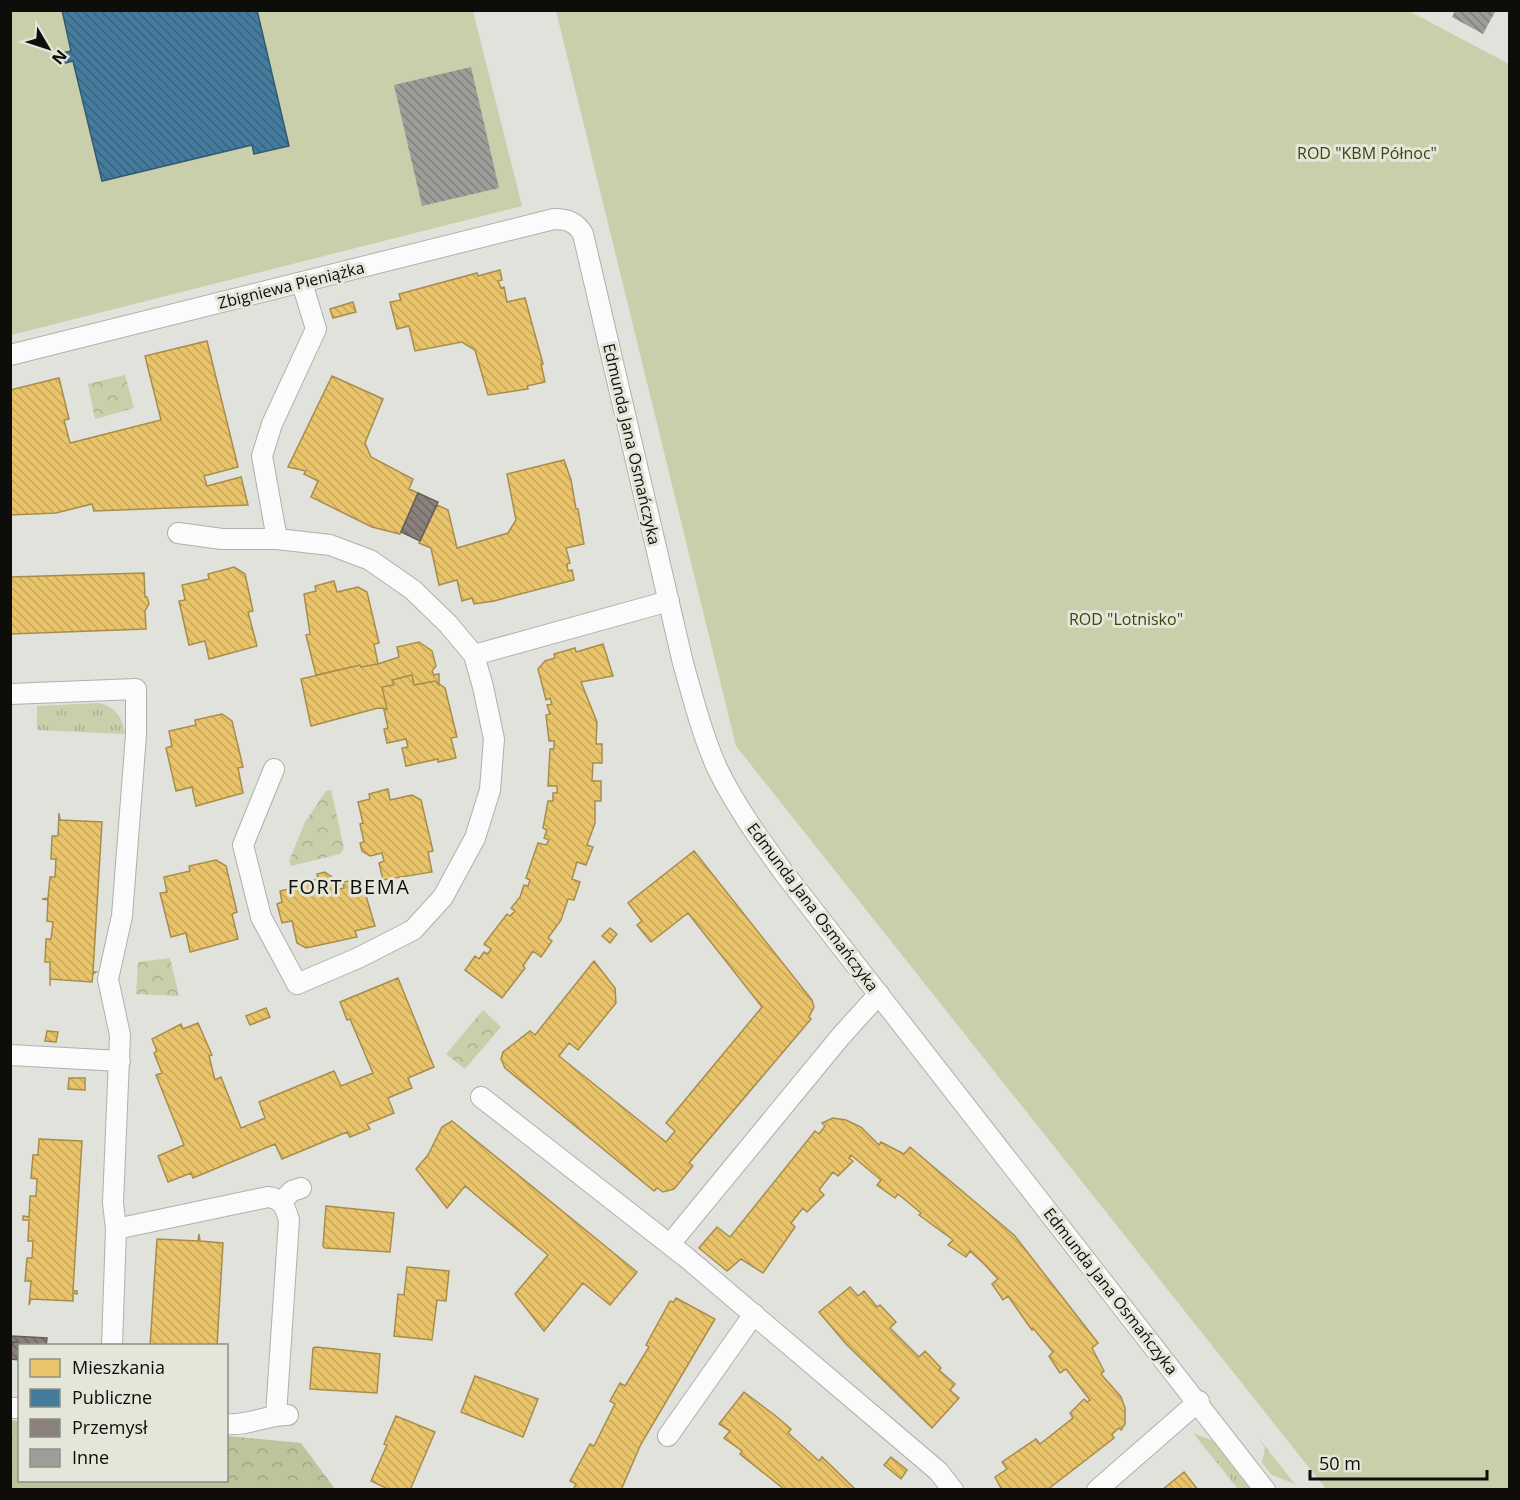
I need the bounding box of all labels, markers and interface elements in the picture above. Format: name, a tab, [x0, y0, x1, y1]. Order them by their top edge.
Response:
north arrow	[18, 18, 78, 78]
text: N	[47, 45, 72, 69]
park label: ROD "KBM Północ"	[1297, 142, 1437, 164]
street label: Zbigniewa Pieniążka	[215, 256, 367, 314]
street label: Edmunda Jana Osmańczyka	[598, 341, 666, 547]
park label: ROD "Lotnisko"	[1069, 608, 1183, 630]
street label: Edmunda Jana Osmańczyka	[742, 818, 884, 996]
district label: FORT BEMA	[288, 873, 410, 900]
street label: Edmunda Jana Osmańczyka	[1039, 1203, 1183, 1379]
legend	[18, 1344, 228, 1482]
text: Mieszkania	[72, 1355, 165, 1379]
text: Publiczne	[72, 1385, 152, 1409]
text: Przemysł	[72, 1415, 148, 1439]
scale bar	[1310, 1443, 1487, 1481]
text: Inne	[72, 1445, 109, 1469]
text: 50 m	[1319, 1451, 1361, 1475]

